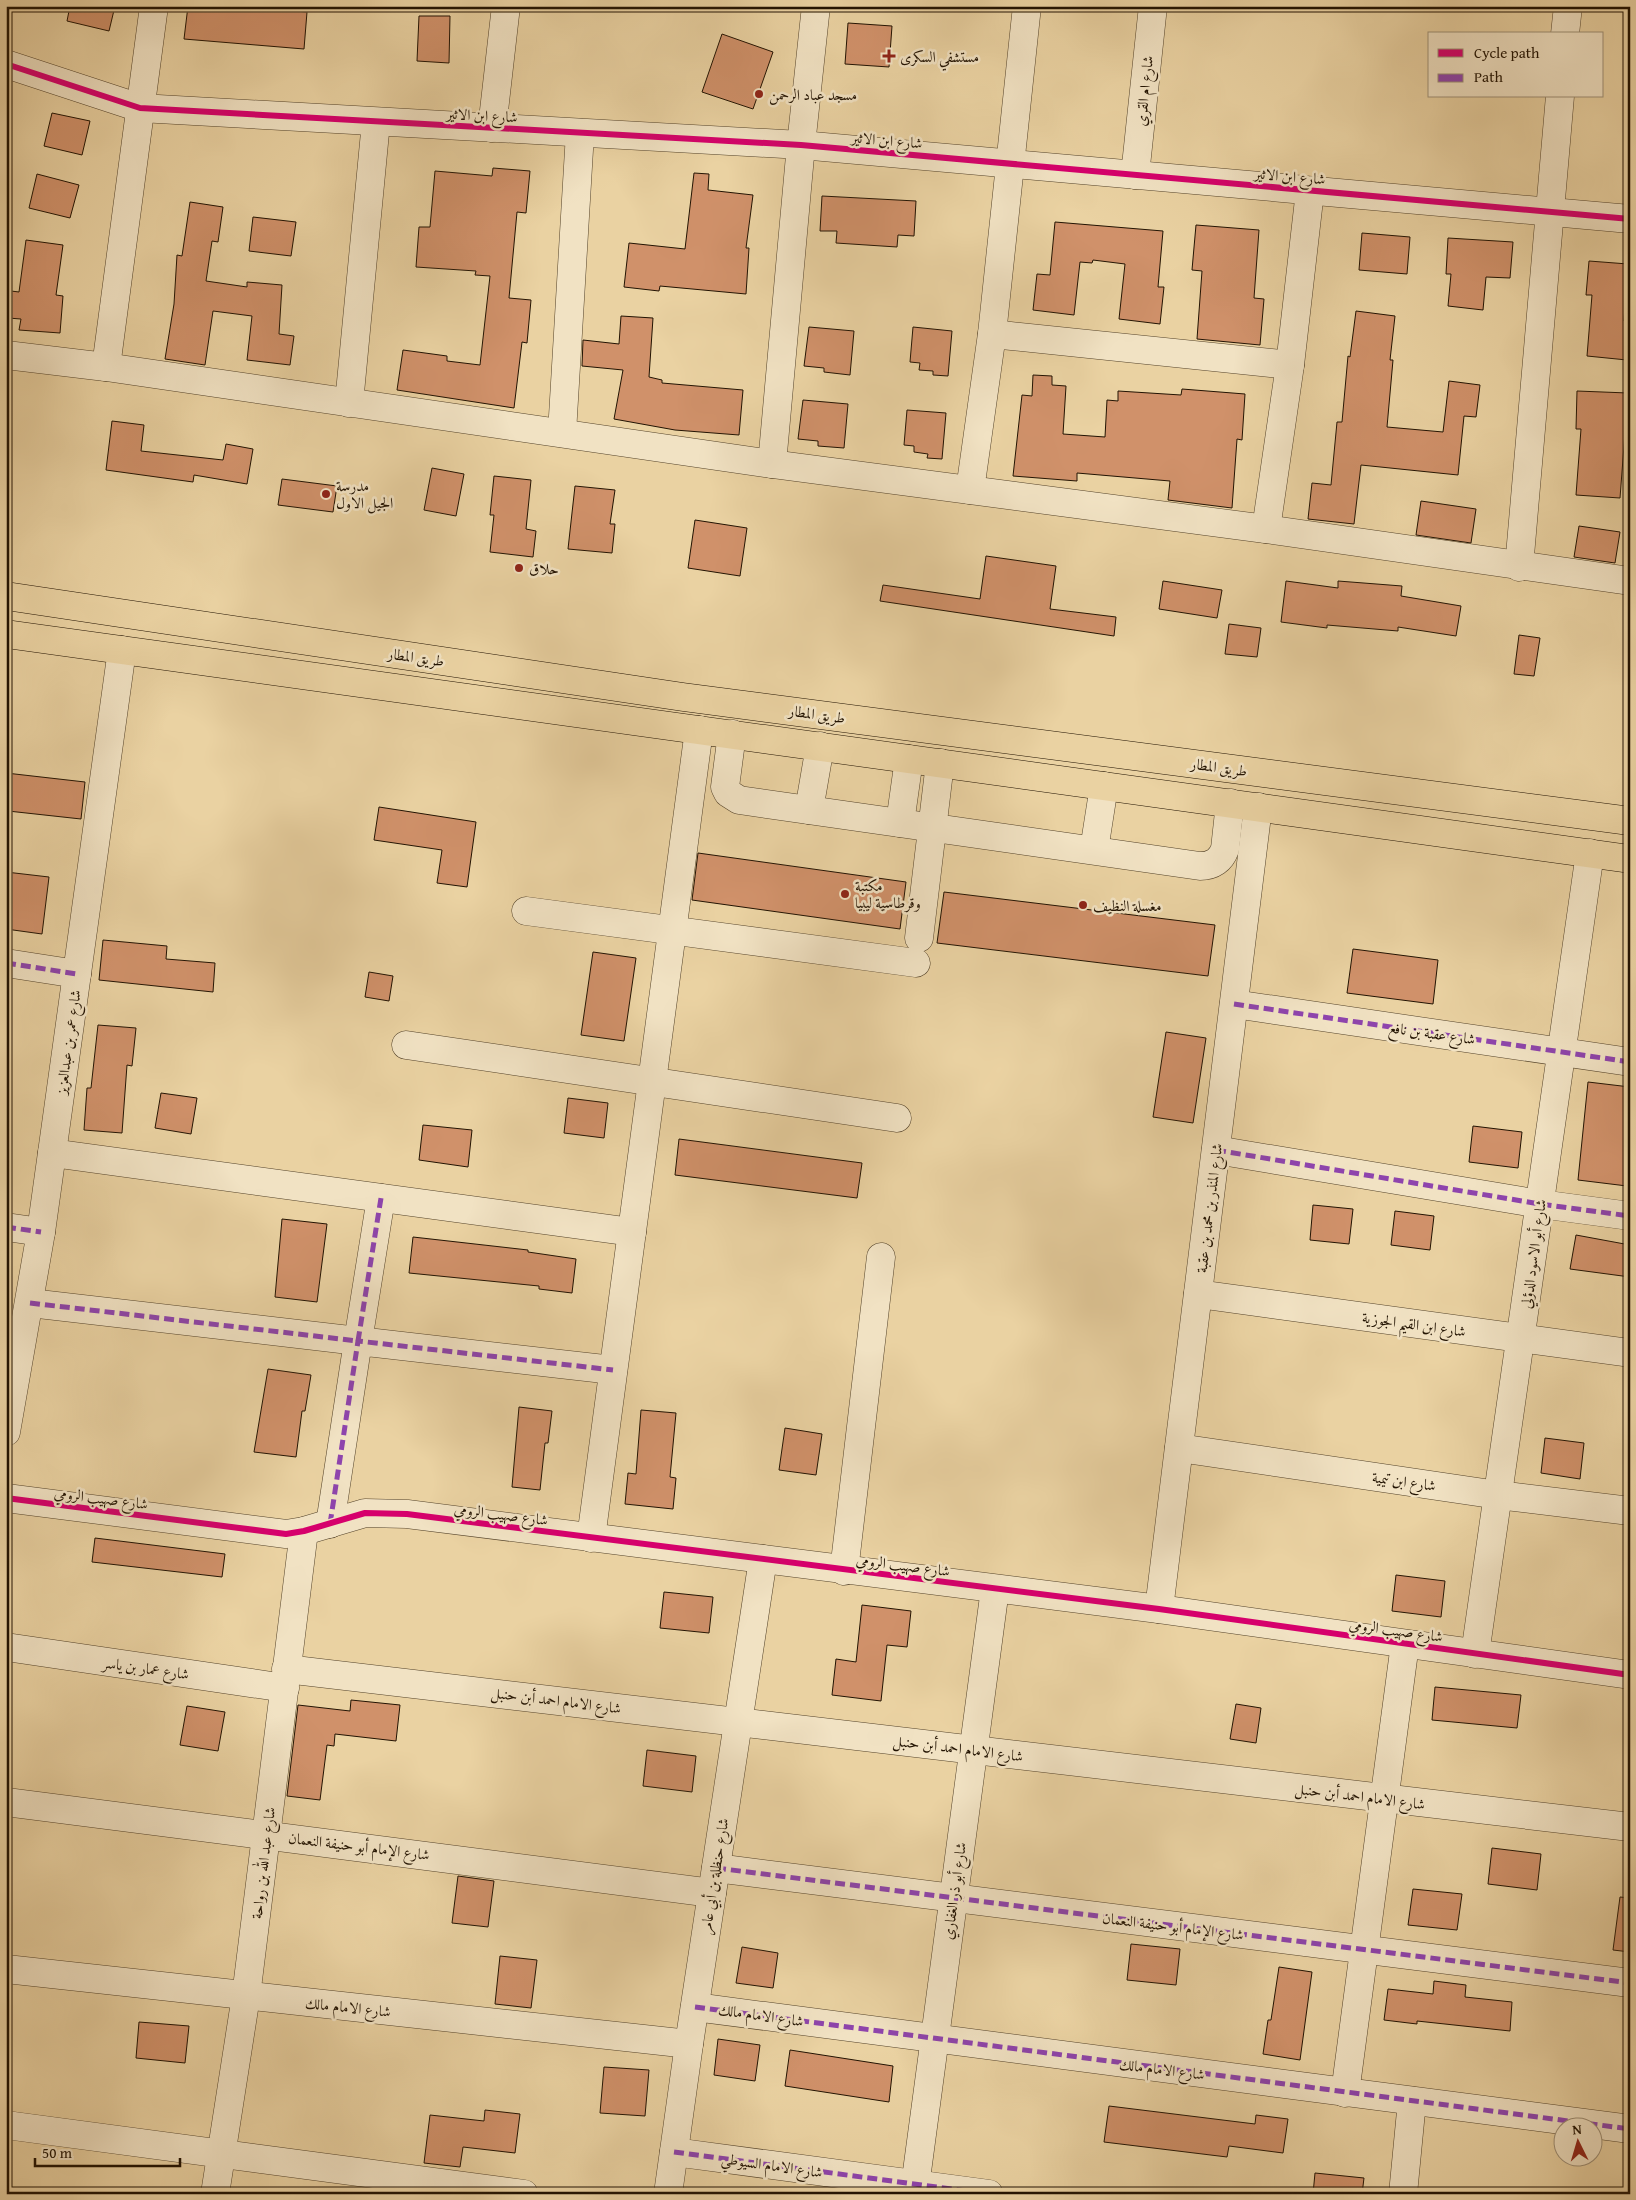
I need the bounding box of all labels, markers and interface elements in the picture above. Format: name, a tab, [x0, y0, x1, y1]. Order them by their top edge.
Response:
legend	[1428, 32, 1604, 98]
text: Cycle path	[1474, 42, 1540, 63]
place label: مستشفي السكرى	[900, 46, 979, 71]
marker: مستشفي السكرى	[882, 49, 896, 63]
street label: شارع ام القري	[1130, 55, 1161, 128]
text: Path	[1474, 66, 1503, 87]
place label: مسجد عباد الرحمن	[769, 84, 857, 105]
marker: مسجد عباد الرحمن	[753, 88, 765, 100]
street label: شارع ابن الاثير	[444, 103, 518, 130]
street label: شارع ابن الاثير	[848, 126, 923, 157]
street label: شارع ابن الاثير	[1251, 162, 1326, 193]
place label: مدرسة الجيل الاول	[336, 475, 393, 514]
marker: مدرسة الجيل الاول	[320, 488, 332, 500]
place label: حلاق	[529, 558, 559, 579]
marker: حلاق	[513, 562, 525, 574]
street label: طريق المطار	[384, 642, 446, 671]
street label: طريق المطار	[785, 699, 847, 728]
street label: طريق المطار	[1187, 752, 1249, 781]
place label: مكتبة وقرطاسية ليبيا	[855, 875, 921, 913]
marker: مكتبة وقرطاسية ليبيا	[839, 888, 851, 900]
place label: مغسلة النظيف	[1093, 895, 1162, 916]
marker: مغسلة النظيف	[1077, 899, 1089, 911]
street label: شارع عمر بن عبدالعزيز	[50, 988, 89, 1098]
street label: شارع عقبة بن نافع	[1387, 1017, 1477, 1053]
street label: شارع المنذر بن محمد بن عقبة	[1191, 1142, 1230, 1274]
street label: شارع أبو الاسود الدؤلي	[1515, 1198, 1554, 1310]
street label: شارع ابن القيم الجوزية	[1360, 1306, 1467, 1347]
street label: شارع ابن تيمية	[1370, 1466, 1437, 1499]
street label: شارع صهيب الرومي	[53, 1482, 149, 1517]
street label: شارع صهيب الرومي	[453, 1498, 549, 1533]
street label: شارع صهيب الرومي	[855, 1549, 951, 1584]
street label: شارع صهيب الرومي	[1347, 1613, 1444, 1650]
street label: شارع عمار بن ياسر	[99, 1651, 190, 1687]
street label: شارع الامام احمد أبن حنبل	[489, 1682, 622, 1721]
street label: شارع الامام احمد أبن حنبل	[891, 1730, 1024, 1769]
street label: شارع الامام احمد أبن حنبل	[1293, 1778, 1426, 1817]
street label: شارع عبد الله بن رواحة	[245, 1806, 283, 1921]
street label: شارع حنظلة بن أبي عامر	[694, 1816, 736, 1936]
street label: شارع الإمام أبو حنيفة النعمان	[287, 1827, 431, 1868]
street label: شارع أبو ذر الغفاري	[937, 1841, 974, 1941]
street label: شارع الإمام أبو حنيفة النعمان	[1101, 1907, 1245, 1948]
street label: شارع الامام مالك	[304, 1992, 392, 2025]
street label: شارع الامام مالك	[717, 1999, 805, 2034]
street label: شارع الامام مالك	[1118, 2053, 1206, 2088]
north arrow	[1554, 2118, 1604, 2168]
text: N	[1571, 2119, 1583, 2139]
scale bar	[35, 2135, 180, 2167]
text: 50 m	[42, 2142, 73, 2163]
street label: شارع الامام السيوطي	[719, 2147, 824, 2186]

